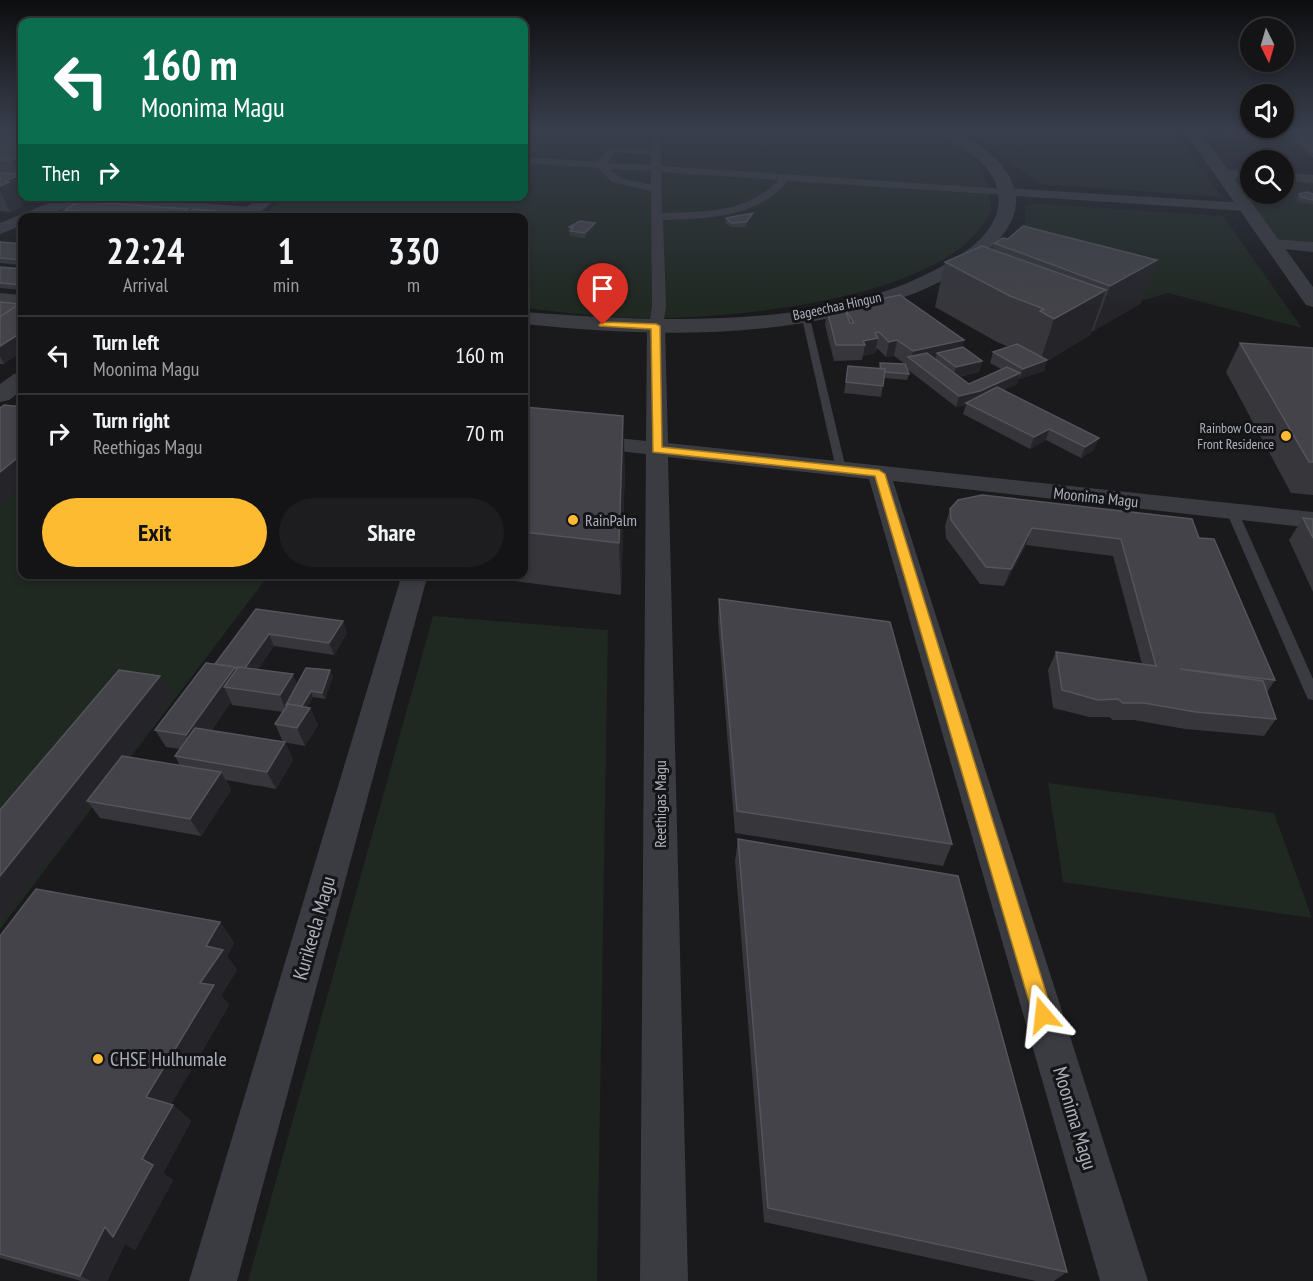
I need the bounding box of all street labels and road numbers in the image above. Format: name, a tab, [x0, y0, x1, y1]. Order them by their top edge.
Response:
street label: Bageechaa Hingun	[791, 288, 883, 324]
street label: Moonima Magu	[1053, 483, 1139, 511]
street label: Reethigas Magu	[650, 760, 670, 848]
street label: Kurikeela Magu	[287, 873, 341, 983]
street label: Moonima Magu	[1047, 1063, 1103, 1173]

